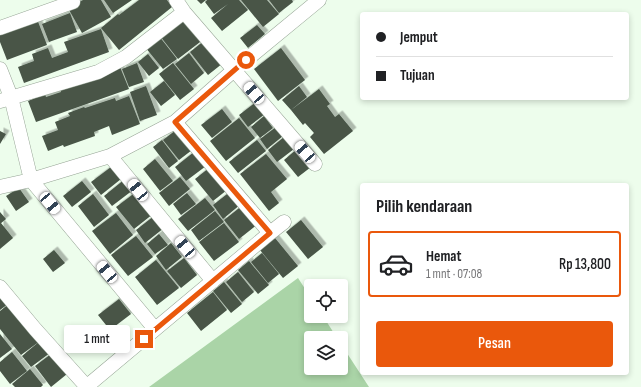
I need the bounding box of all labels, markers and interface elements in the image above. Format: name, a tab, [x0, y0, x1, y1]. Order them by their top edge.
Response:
text: Jemput	[400, 28, 438, 47]
route start	[237, 51, 255, 69]
text: Tujuan	[400, 66, 435, 85]
car	[242, 80, 266, 106]
car	[293, 139, 317, 165]
car	[126, 177, 150, 203]
car	[38, 190, 62, 216]
text: Pilih kendaraan	[376, 196, 472, 217]
car	[173, 234, 197, 260]
icon: car	[378, 246, 414, 282]
text: Hemat	[426, 247, 461, 266]
text: Rp 13,800	[559, 255, 611, 274]
car	[95, 259, 119, 285]
text: 1 mnt · 07:08	[426, 266, 482, 282]
map controls	[304, 279, 348, 375]
button: locate	[304, 279, 348, 323]
button: Pesan	[376, 321, 613, 367]
callout: 1 mnt	[64, 325, 130, 353]
route end	[135, 330, 153, 348]
text: 1 mnt	[84, 331, 110, 347]
button: layers	[304, 331, 348, 375]

